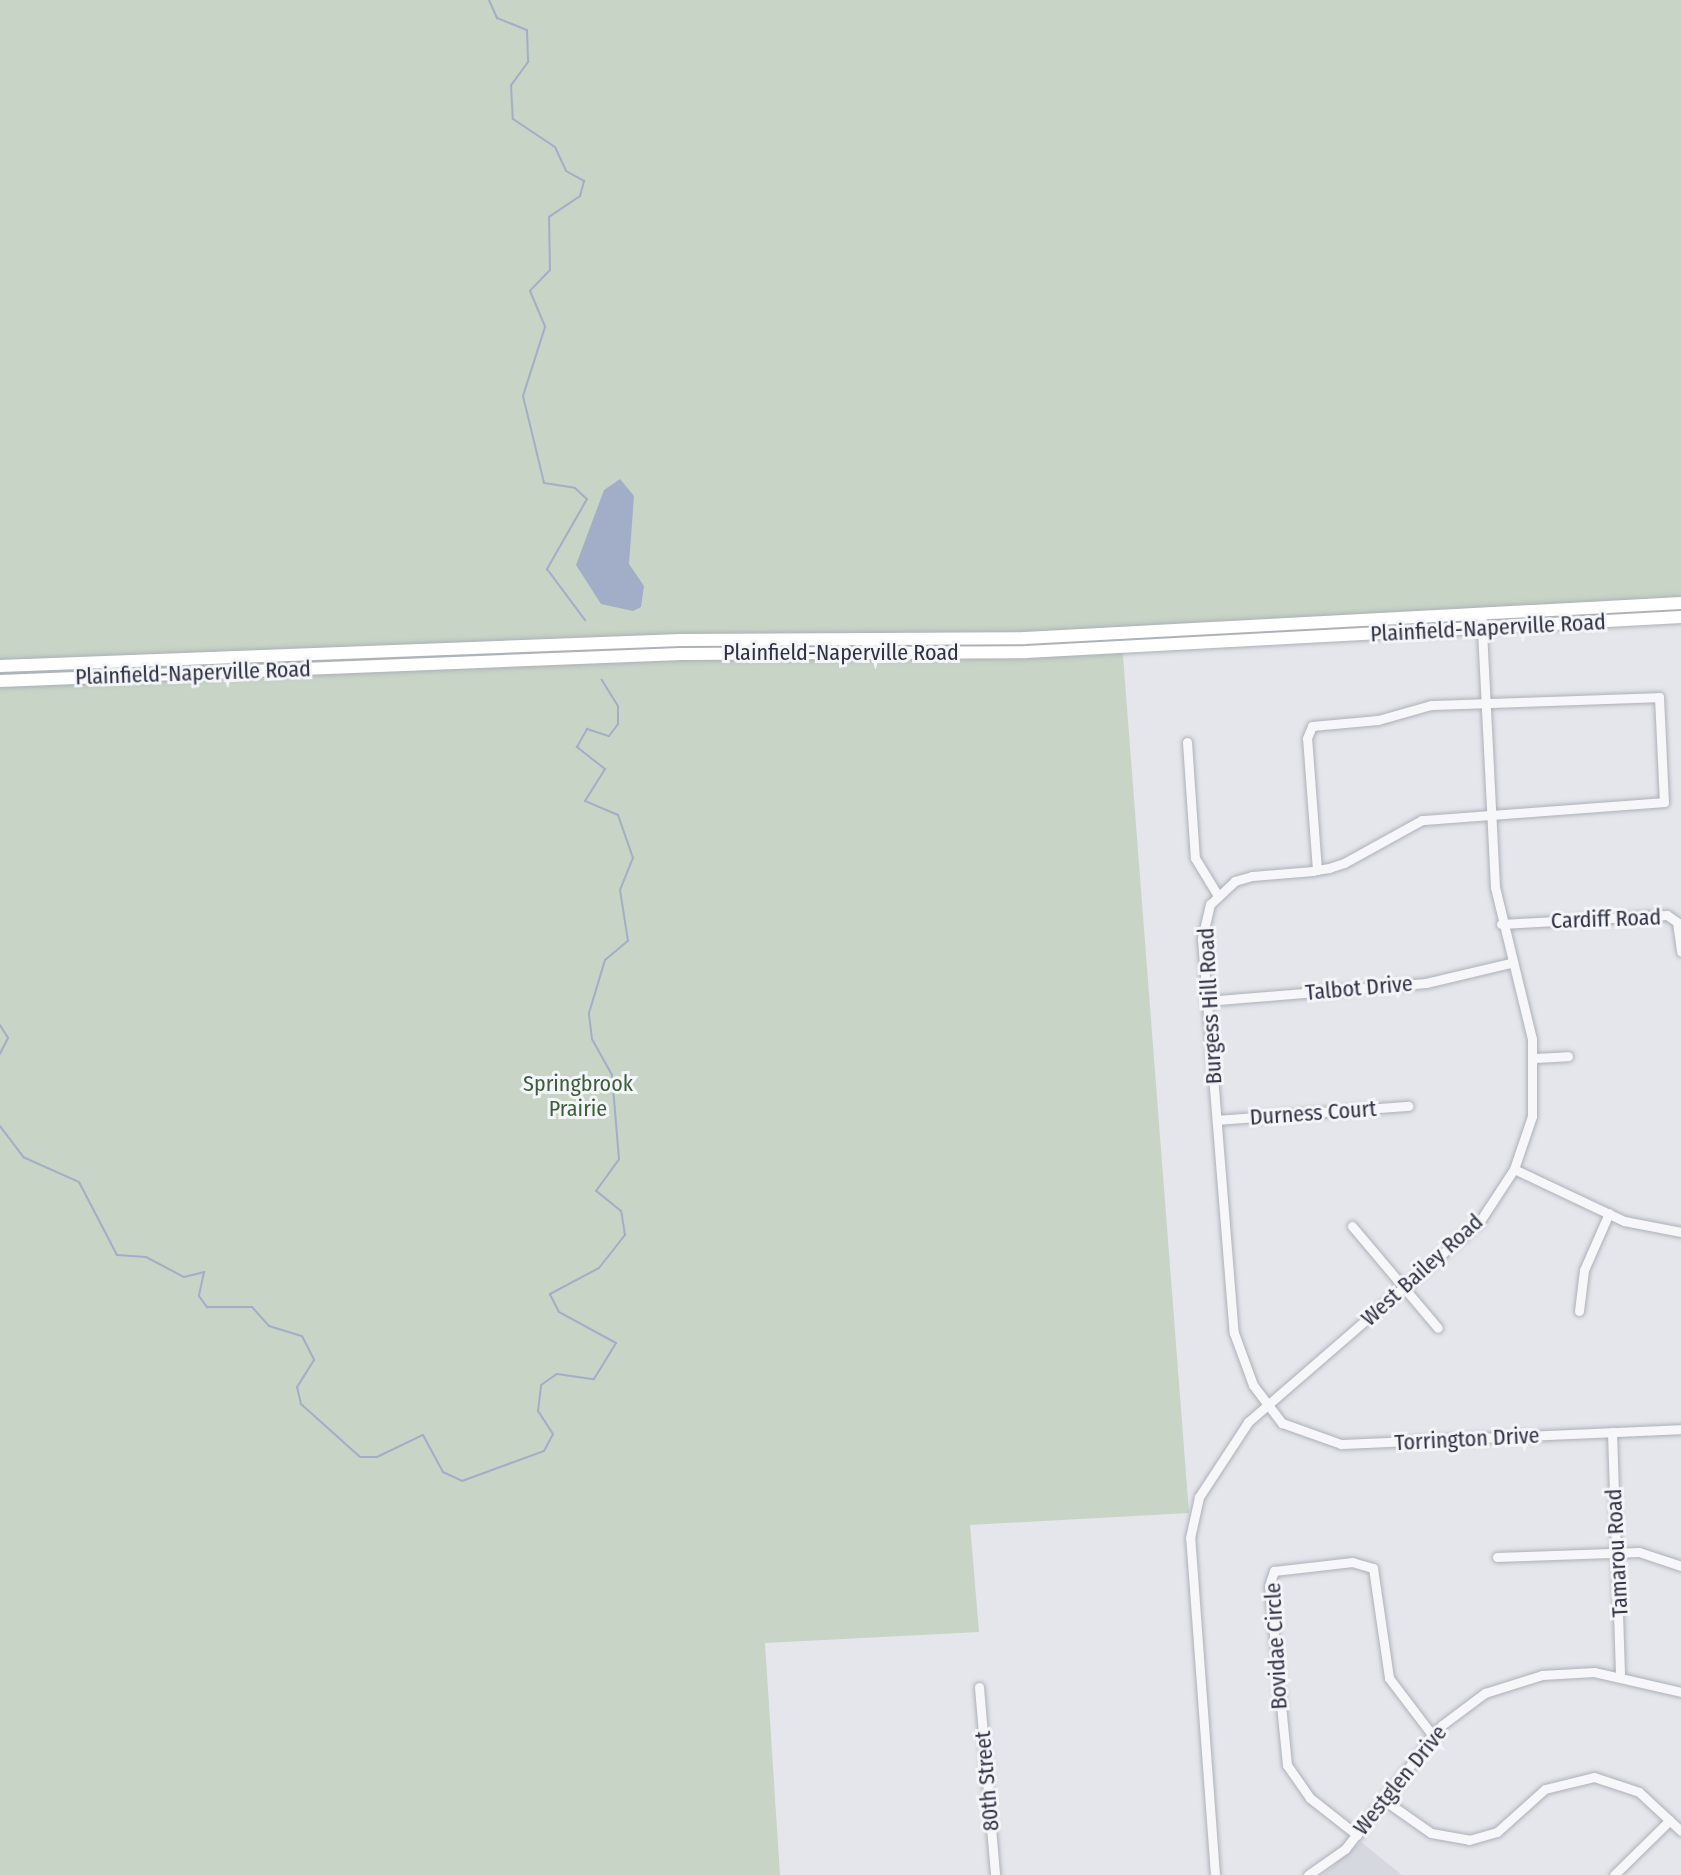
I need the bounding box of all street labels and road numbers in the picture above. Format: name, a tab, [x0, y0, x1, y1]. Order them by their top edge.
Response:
street label: Plainfield-Naperville Road	[1370, 609, 1606, 647]
street label: Plainfield-Naperville Road	[723, 640, 959, 666]
street label: Plainfield-Naperville Road	[75, 656, 311, 690]
street label: Cardiff Road	[1550, 904, 1662, 934]
street label: Burgess Hill Road	[1193, 927, 1227, 1085]
street label: Talbot Drive	[1304, 970, 1414, 1006]
street label: Durness Court	[1249, 1095, 1377, 1131]
street label: West Bailey Road	[1356, 1209, 1488, 1331]
street label: Torrington Drive	[1394, 1422, 1540, 1456]
street label: Tamarou Road	[1600, 1488, 1634, 1618]
street label: Bovidae Circle	[1259, 1582, 1293, 1710]
street label: Westglen Drive	[1348, 1720, 1452, 1840]
street label: 80th Street	[969, 1730, 1005, 1832]

